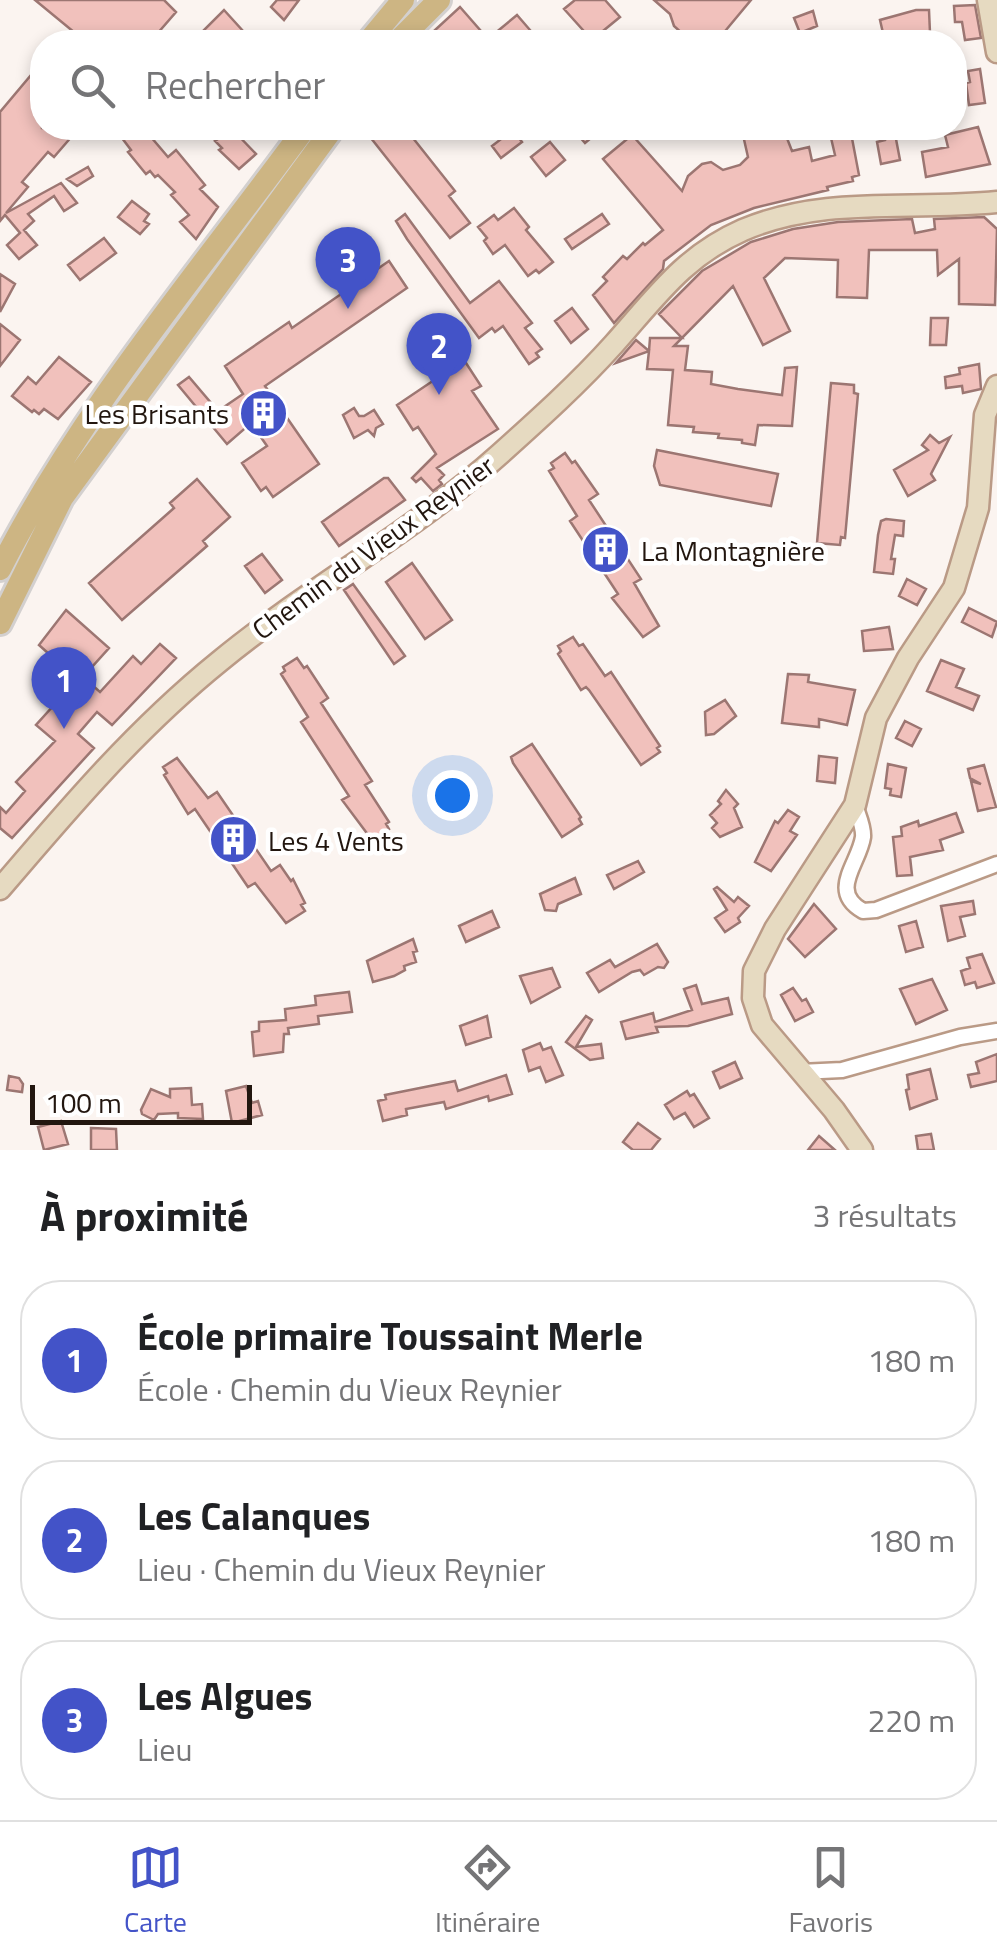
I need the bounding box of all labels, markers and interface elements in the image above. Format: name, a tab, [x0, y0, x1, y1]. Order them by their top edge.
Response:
search box	[30, 30, 967, 140]
text: Rechercher	[145, 56, 326, 114]
icon: search	[65, 58, 120, 113]
pin: 3	[316, 226, 380, 309]
pin: 2	[406, 312, 472, 395]
building icon: Les Brisants	[238, 387, 290, 439]
place label: Les Brisants	[84, 392, 229, 435]
street label: Chemin du Vieux Reynier	[243, 444, 503, 650]
building icon: La Montagnière	[580, 524, 632, 576]
place label: La Montagnière	[641, 529, 825, 572]
pin: 1	[32, 646, 96, 729]
your location	[427, 770, 478, 821]
building icon: Les 4 Vents	[207, 814, 259, 866]
place label: Les 4 Vents	[268, 819, 404, 862]
scale bar	[30, 1080, 252, 1124]
text: 100 m	[45, 1081, 122, 1124]
text: À proximité	[40, 1183, 248, 1247]
text: 3 résultats	[812, 1191, 957, 1239]
text: École primaire Toussaint Merle	[137, 1307, 643, 1365]
text: 1	[66, 1336, 83, 1384]
text: 180 m	[867, 1336, 955, 1384]
text: École · Chemin du Vieux Reynier	[137, 1365, 562, 1413]
text: Les Calanques	[137, 1487, 370, 1545]
text: 2	[66, 1516, 83, 1564]
text: 180 m	[867, 1516, 955, 1564]
text: Lieu · Chemin du Vieux Reynier	[137, 1545, 546, 1593]
text: Les Algues	[137, 1667, 312, 1725]
text: 3	[66, 1696, 83, 1744]
text: 220 m	[867, 1696, 955, 1744]
text: Lieu	[137, 1725, 193, 1773]
tab: Carte	[124, 1840, 187, 1943]
tab: Itinéraire	[435, 1840, 540, 1943]
tab: Favoris	[788, 1840, 873, 1943]

